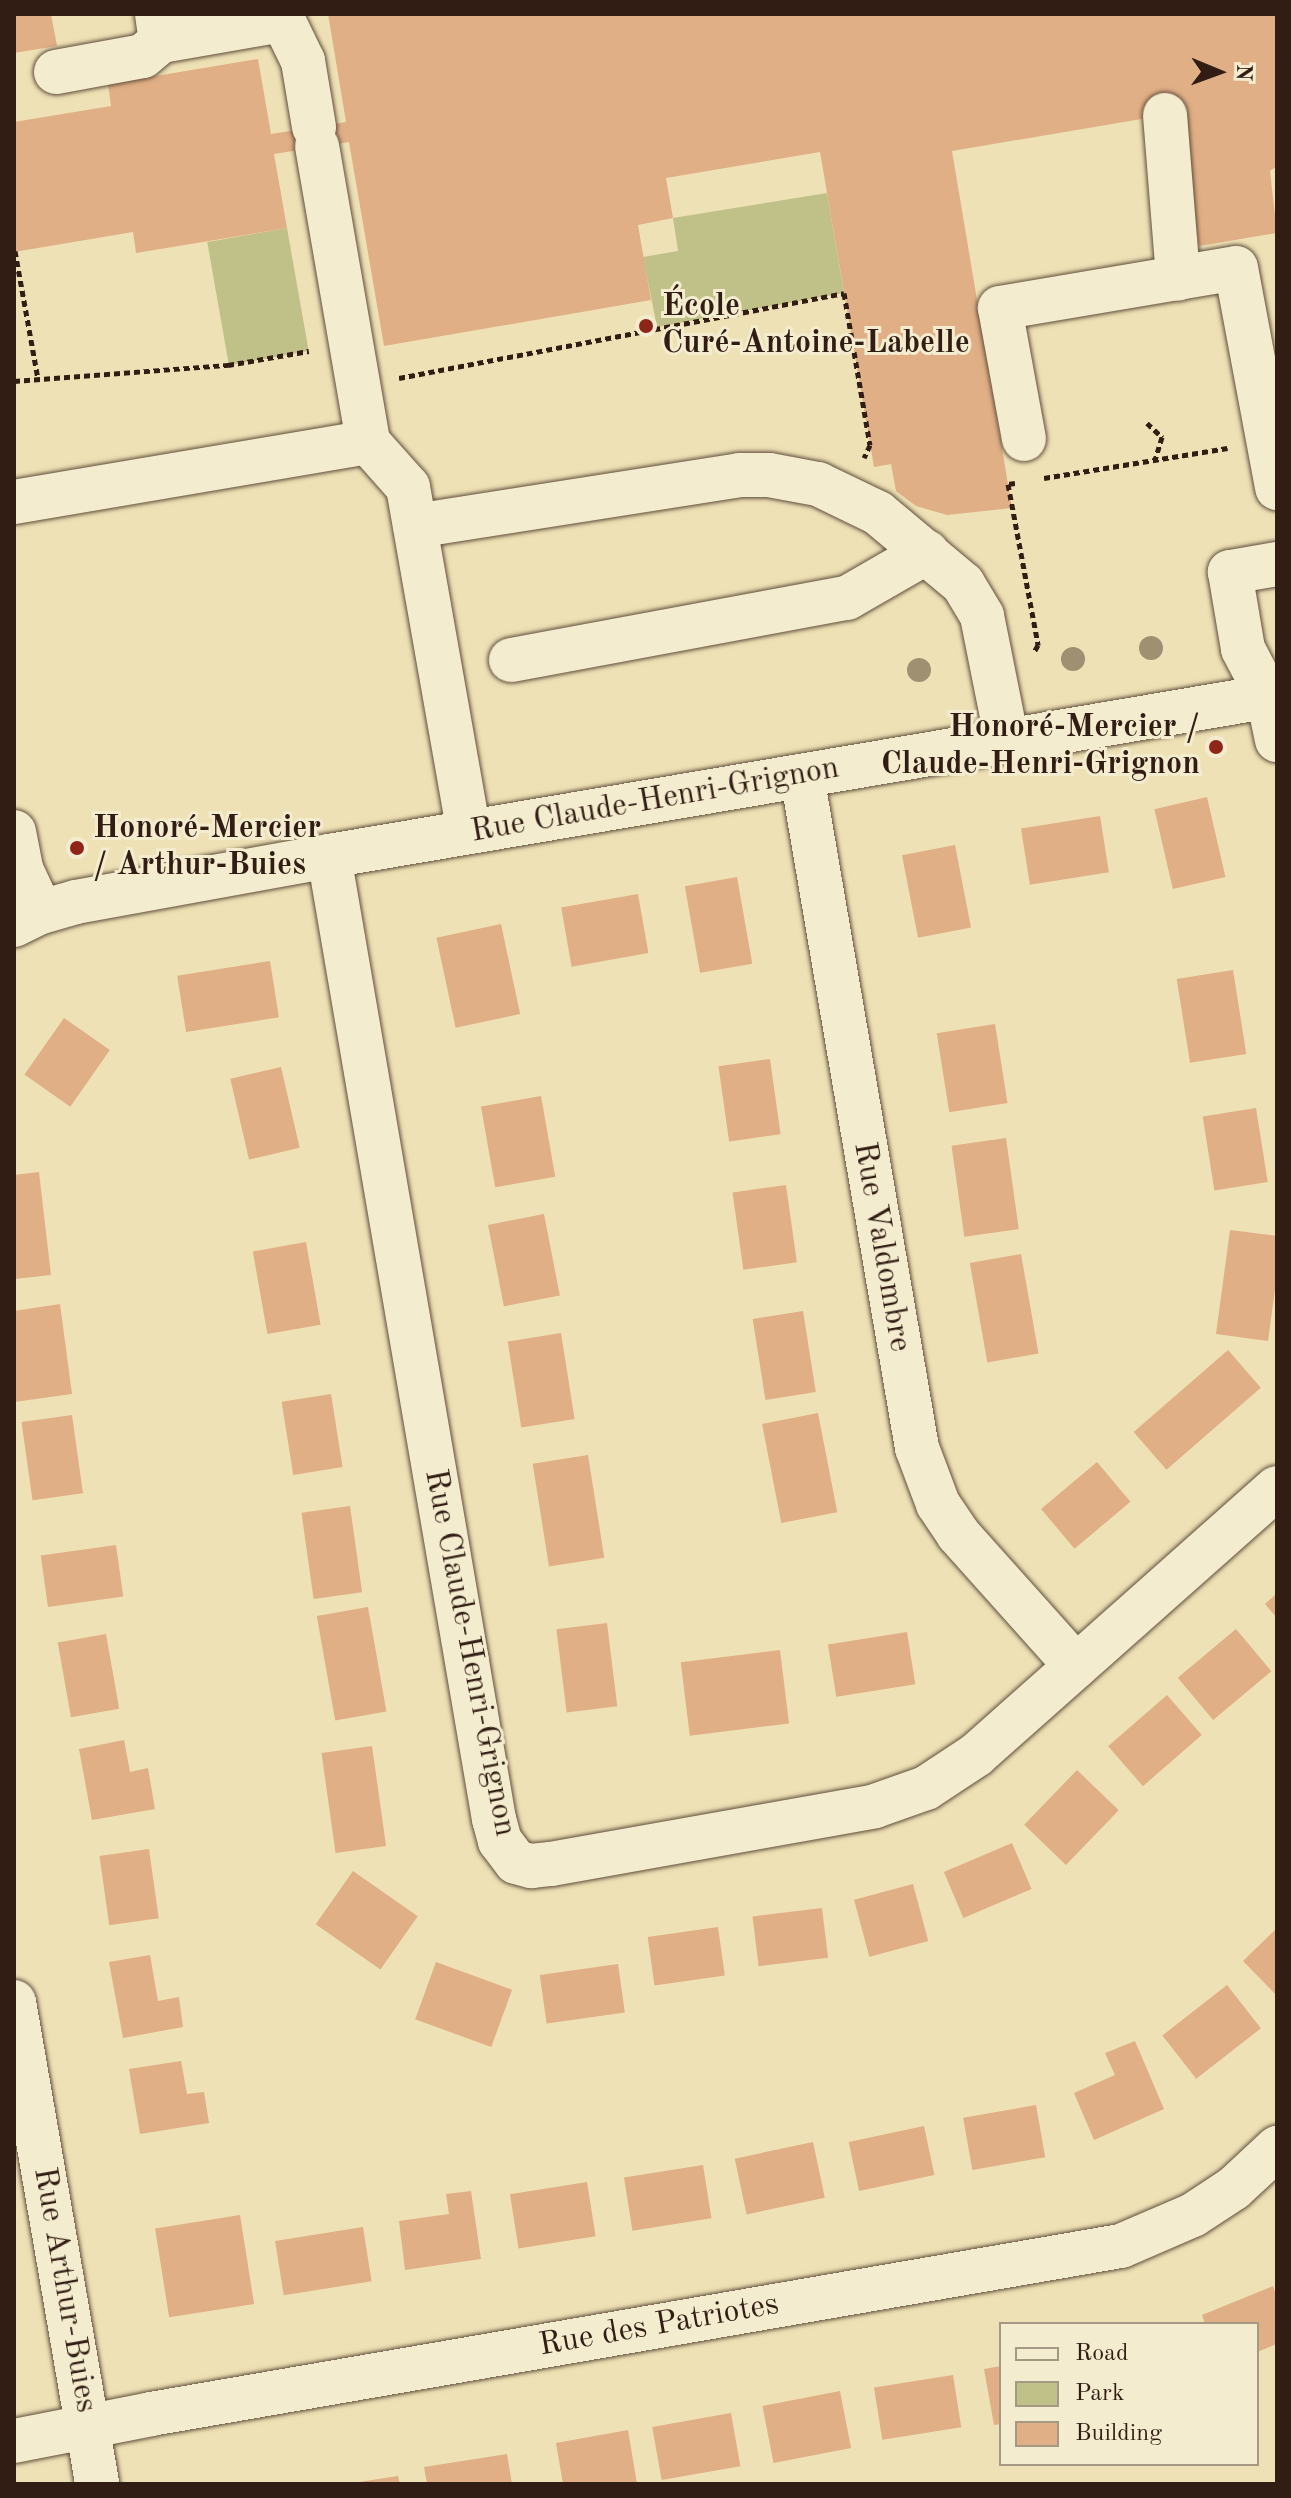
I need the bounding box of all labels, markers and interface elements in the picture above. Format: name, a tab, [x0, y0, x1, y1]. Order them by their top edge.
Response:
north arrow	[1179, 32, 1259, 112]
text: N	[1232, 64, 1254, 81]
place label: École Curé-Antoine-Labelle	[662, 289, 970, 364]
marker: École Curé-Antoine-Labelle	[637, 317, 655, 335]
place label: Honoré-Mercier / Claude-Henri-Grignon	[881, 710, 1200, 785]
marker: Honoré-Mercier / Claude-Henri-Grignon	[1207, 738, 1225, 756]
street label: Rue Claude-Henri-Grignon	[468, 750, 842, 852]
place label: Honoré-Mercier / Arthur-Buies	[93, 811, 321, 886]
marker: Honoré-Mercier / Arthur-Buies	[68, 839, 86, 857]
street label: Rue Valdombre	[844, 1139, 918, 1355]
street label: Rue Claude-Henri-Grignon	[415, 1466, 523, 1840]
street label: Rue Arthur-Buies	[24, 2164, 104, 2416]
street label: Rue des Patriotes	[536, 2286, 782, 2366]
legend	[999, 2322, 1259, 2466]
text: Road	[1075, 2342, 1128, 2366]
text: Park	[1075, 2382, 1124, 2406]
text: Building	[1075, 2422, 1162, 2446]

